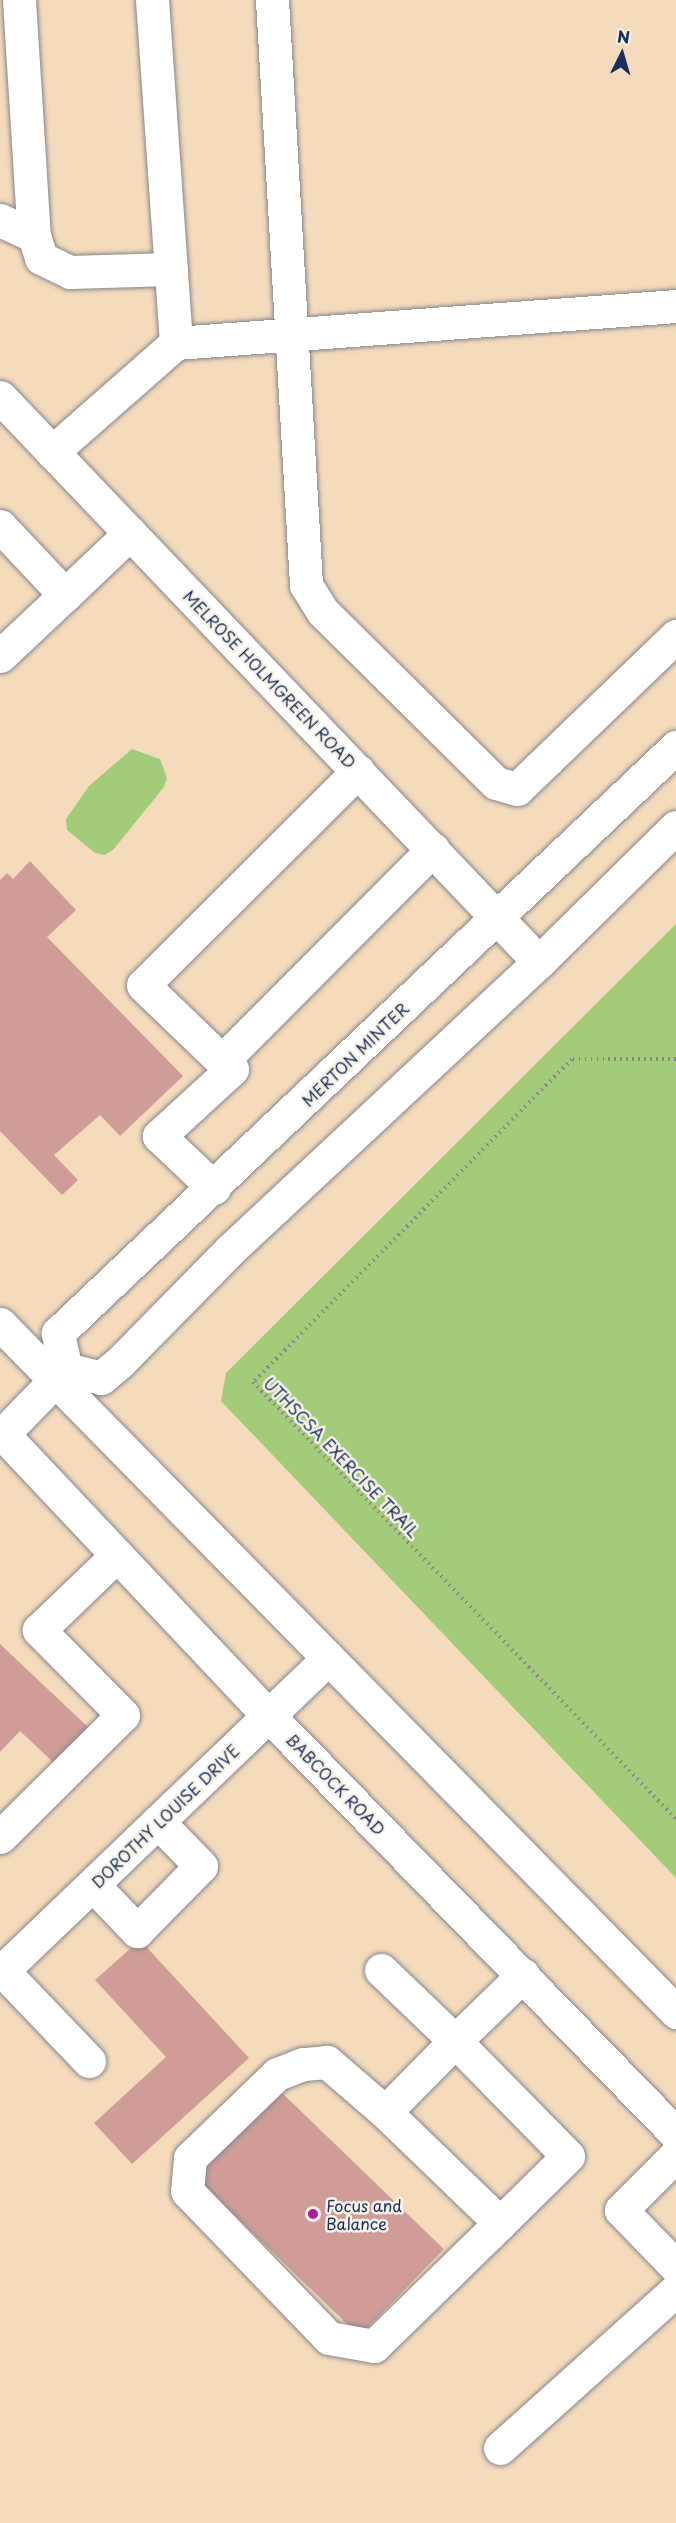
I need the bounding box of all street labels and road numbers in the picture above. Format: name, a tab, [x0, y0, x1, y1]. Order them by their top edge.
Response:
street label: MELROSE HOLMGREEN ROAD	[179, 586, 361, 772]
street label: MERTON MINTER	[298, 998, 412, 1110]
street label: UTHSCSA EXERCISE TRAIL	[261, 1373, 423, 1541]
street label: BABCOCK ROAD	[282, 1728, 390, 1840]
street label: DOROTHY LOUISE DRIVE	[87, 1740, 243, 1892]

